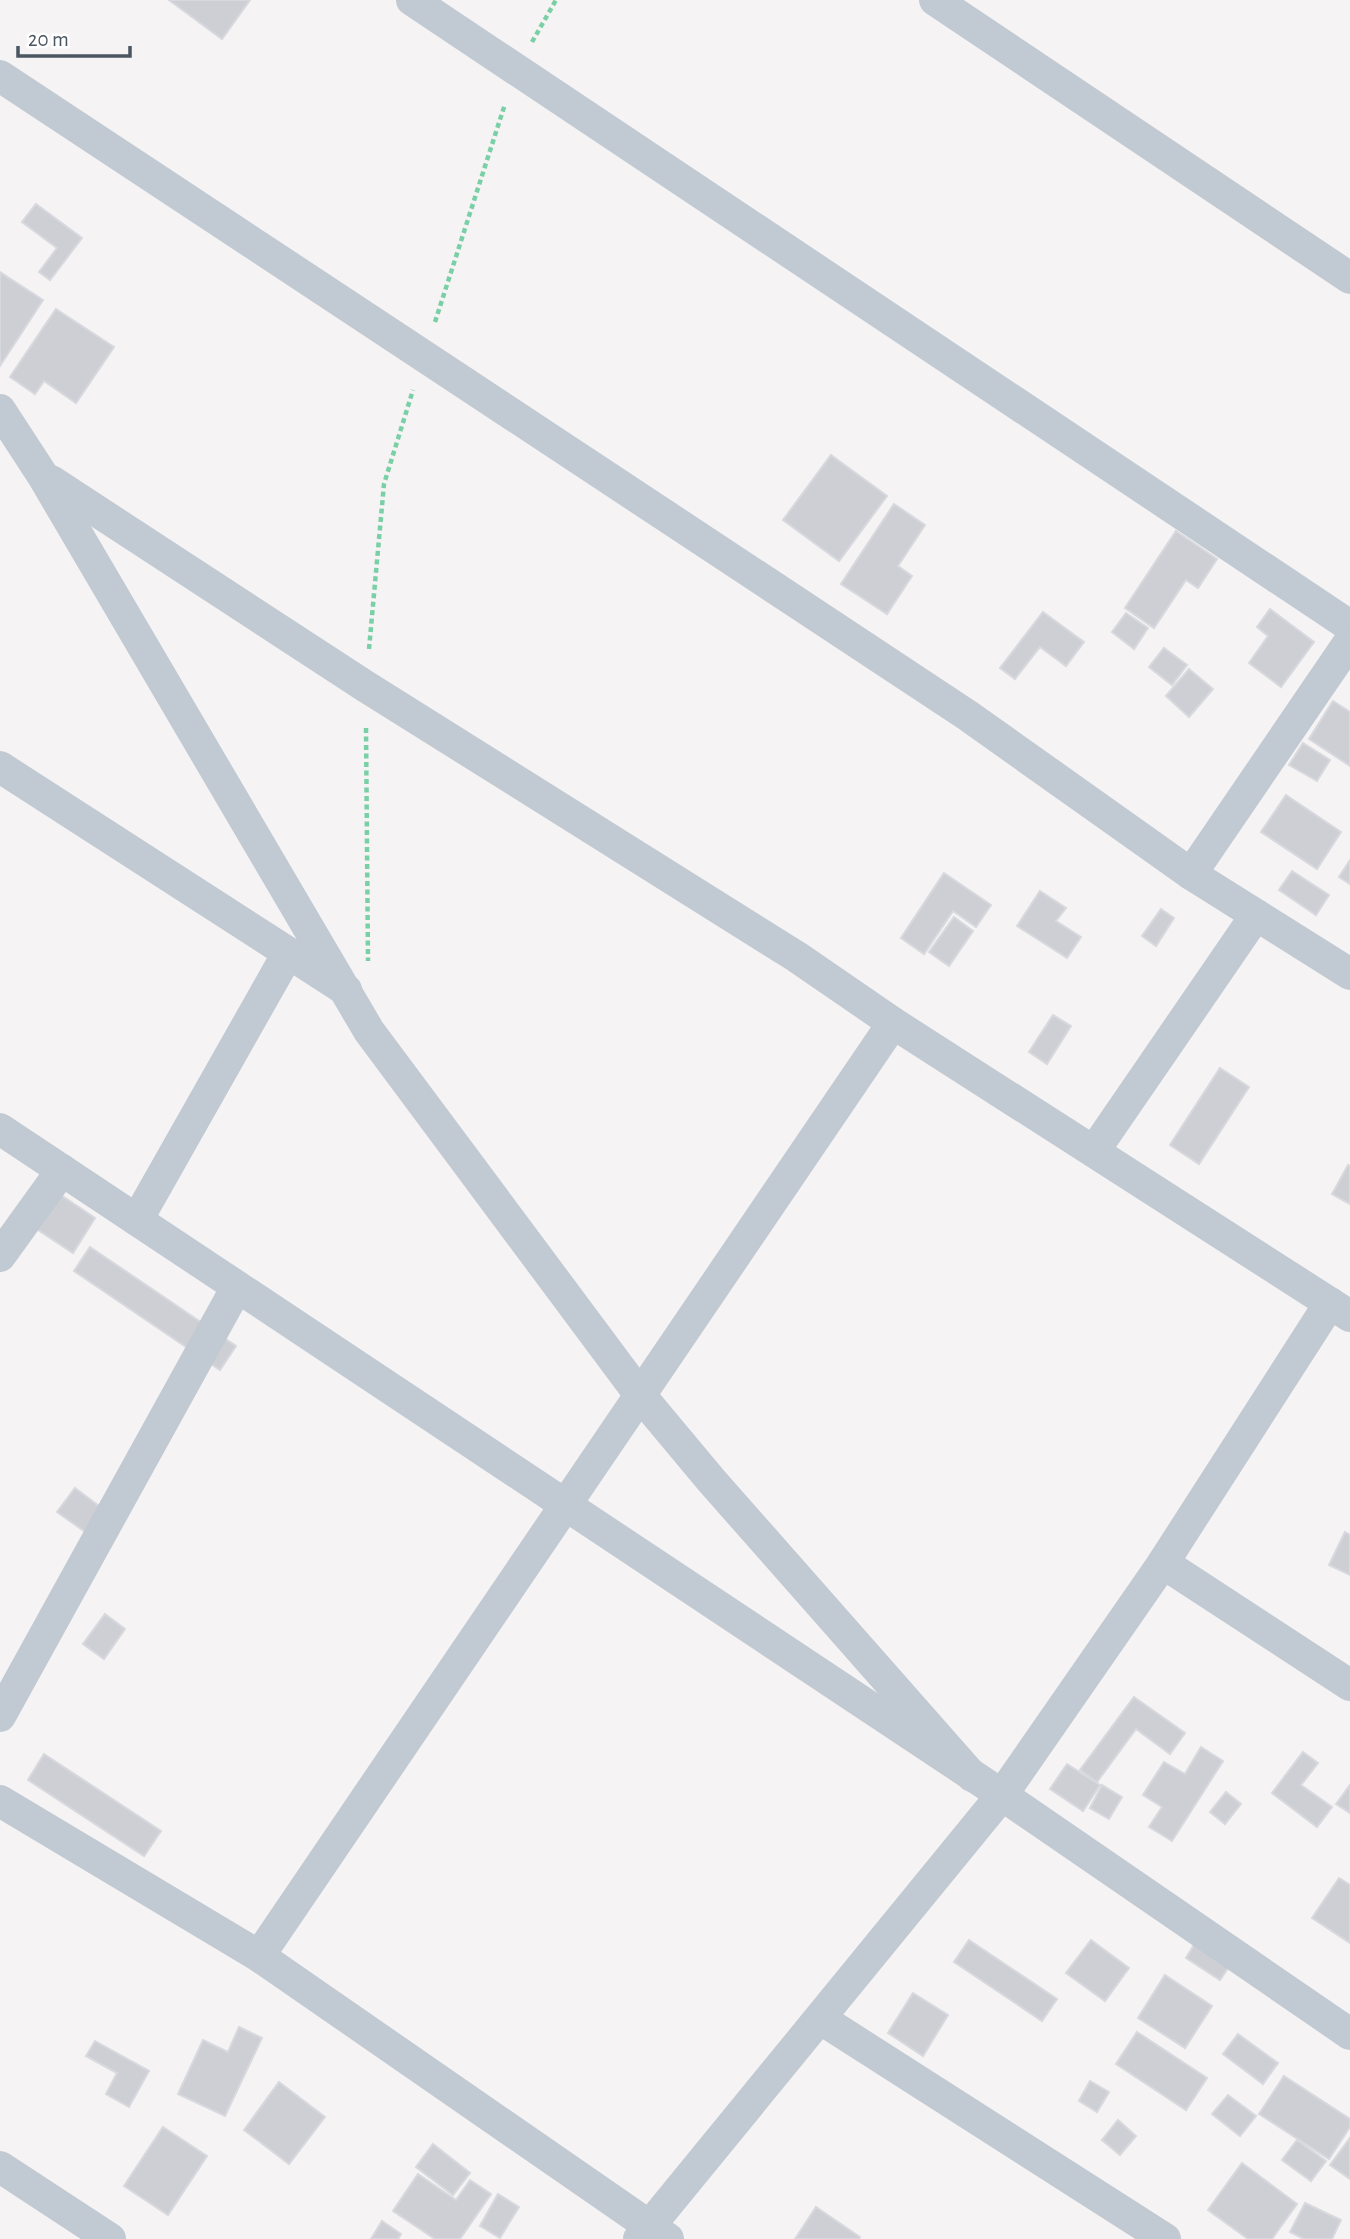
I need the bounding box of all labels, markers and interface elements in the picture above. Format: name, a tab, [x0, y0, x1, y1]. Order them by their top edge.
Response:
scale bar	[18, 14, 130, 58]
text: 20 m	[28, 29, 69, 50]

